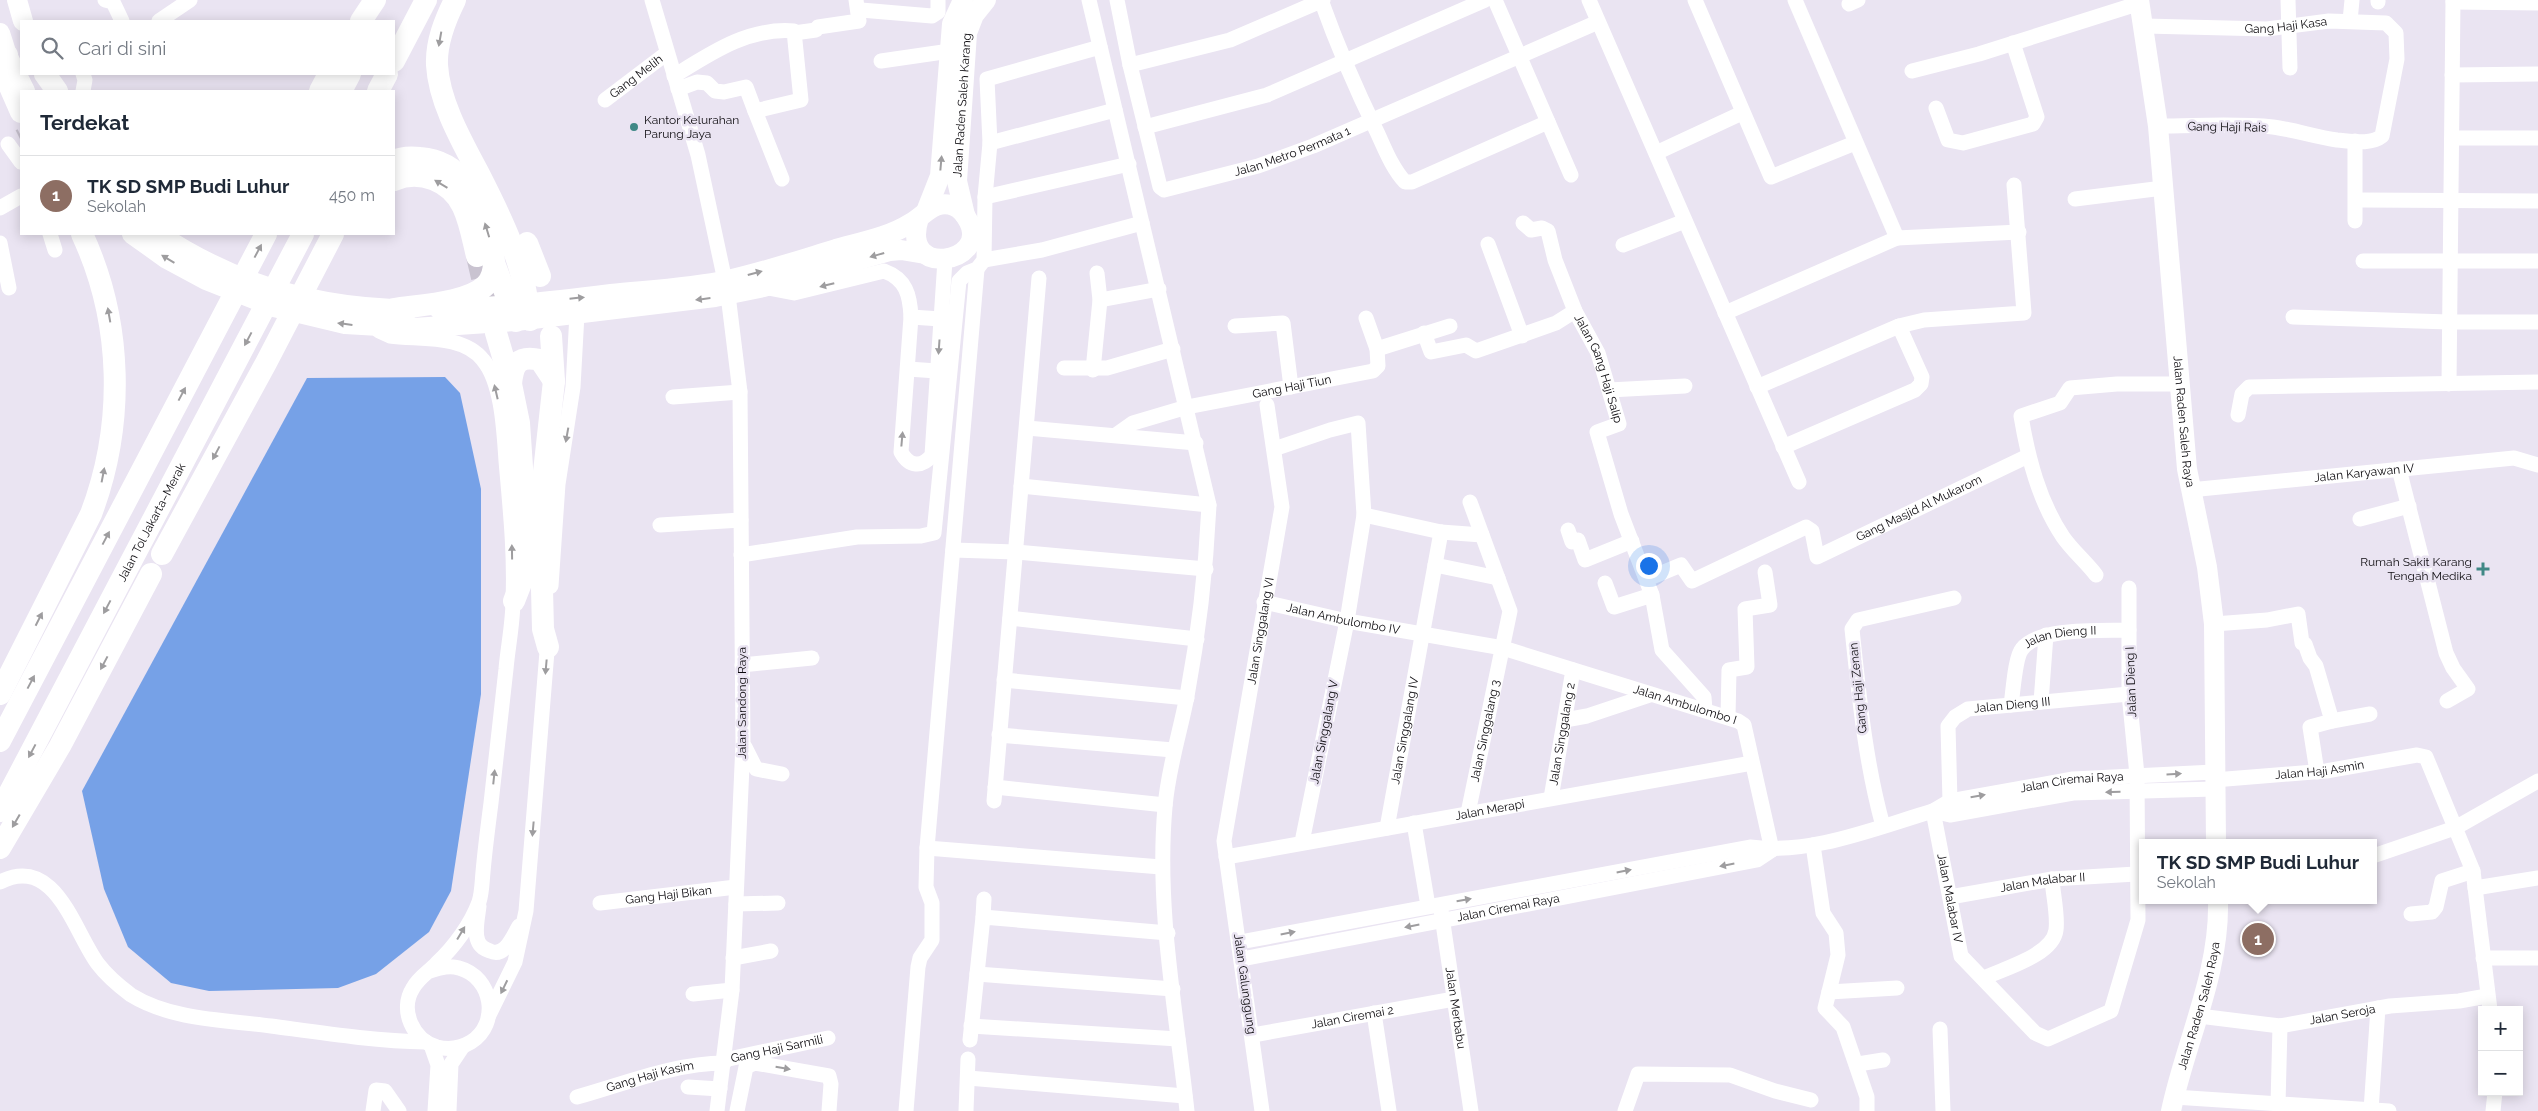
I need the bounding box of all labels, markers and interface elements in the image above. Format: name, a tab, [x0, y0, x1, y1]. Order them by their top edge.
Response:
street label: Gang Haji Kasa	[2244, 14, 2328, 36]
search box	[20, 20, 395, 75]
one-way arrow	[436, 32, 444, 48]
street label: Jalan Raden Saleh Karang	[950, 32, 974, 178]
icon: search	[38, 34, 66, 62]
text: Cari di sini	[78, 37, 166, 59]
street label: Gang Melih	[607, 52, 665, 101]
text: Terdekat	[40, 110, 129, 135]
place label: Kantor Kelurahan Parung Jaya	[644, 113, 739, 141]
street label: Gang Haji Rais	[2187, 119, 2267, 135]
marker: Kantor Kelurahan Parung Jaya	[628, 121, 640, 133]
street label: Jalan Metro Permata 1	[1233, 124, 1352, 179]
one-way arrow	[937, 155, 945, 171]
text: TK SD SMP Budi Luhur	[87, 175, 289, 197]
one-way arrow	[435, 179, 448, 188]
text: 1	[52, 186, 60, 205]
text: 450 m	[329, 186, 375, 205]
text: Sekolah	[87, 197, 146, 216]
one-way arrow	[483, 222, 491, 237]
one-way arrow	[253, 244, 262, 257]
one-way arrow	[869, 251, 885, 259]
one-way arrow	[161, 254, 174, 263]
one-way arrow	[747, 269, 762, 277]
one-way arrow	[820, 281, 835, 289]
one-way arrow	[569, 294, 585, 302]
one-way arrow	[694, 295, 710, 303]
one-way arrow	[105, 307, 113, 322]
street label: Jalan Gang Haji Salip	[1571, 312, 1625, 425]
one-way arrow	[337, 320, 353, 328]
one-way arrow	[244, 332, 252, 346]
one-way arrow	[935, 339, 943, 355]
street label: Jalan Raden Saleh Raya	[2170, 355, 2198, 488]
street label: Gang Haji Tiun	[1251, 372, 1333, 401]
one-way arrow	[492, 384, 500, 399]
one-way arrow	[178, 387, 186, 402]
one-way arrow	[562, 428, 570, 444]
one-way arrow	[898, 431, 906, 447]
one-way arrow	[212, 446, 220, 460]
street label: Jalan Tol Jakarta–Merak	[115, 460, 189, 584]
street label: Jalan Karyawan IV	[2313, 461, 2415, 485]
one-way arrow	[99, 467, 107, 483]
street label: Gang Masjid Al Mukarom	[1854, 472, 1984, 544]
one-way arrow	[102, 531, 110, 546]
one-way arrow	[508, 544, 516, 560]
your location	[1636, 553, 1662, 579]
place label: Rumah Sakit Karang Tengah Medika	[2360, 555, 2472, 583]
marker: Rumah Sakit Karang Tengah Medika	[2476, 562, 2490, 576]
street label: Jalan Singgalang VI	[1244, 576, 1277, 685]
one-way arrow	[103, 599, 111, 614]
street label: Jalan Ambulombo IV	[1285, 600, 1401, 637]
one-way arrow	[35, 612, 43, 627]
street label: Jalan Dieng II	[2021, 623, 2096, 651]
street label: Gang Haji Zenan	[1846, 642, 1870, 734]
street label: Jalan Dieng I	[2123, 646, 2139, 718]
street label: Jalan Sandong Raya	[735, 647, 749, 759]
one-way arrow	[100, 656, 108, 671]
one-way arrow	[542, 659, 550, 675]
one-way arrow	[27, 675, 35, 689]
street label: Jalan Singgalang IV	[1388, 676, 1421, 785]
street label: Jalan Singgalang 3	[1468, 678, 1503, 783]
street label: Jalan Singgalang V	[1307, 679, 1341, 785]
street label: Jalan Singgalang 2	[1546, 682, 1578, 786]
street label: Jalan Ambulombo I	[1632, 682, 1738, 727]
street label: Jalan Dieng III	[1973, 694, 2051, 715]
one-way arrow	[28, 743, 36, 758]
street label: Jalan Haji Asmin	[2274, 757, 2365, 782]
one-way arrow	[490, 768, 498, 784]
street label: Jalan Ciremai Raya	[2019, 769, 2124, 795]
one-way arrow	[2166, 769, 2182, 777]
one-way arrow	[2105, 789, 2121, 797]
one-way arrow	[1971, 791, 1987, 799]
street label: Jalan Merapi	[1454, 797, 1526, 823]
one-way arrow	[12, 814, 21, 827]
one-way arrow	[529, 821, 537, 837]
popup	[2139, 839, 2377, 904]
text: TK SD SMP Budi Luhur	[2157, 851, 2359, 873]
street label: Jalan Malabar IV	[1934, 852, 1965, 944]
one-way arrow	[1718, 862, 1734, 870]
one-way arrow	[1617, 867, 1632, 875]
street label: Jalan Malabar II	[1999, 870, 2086, 895]
text: Sekolah	[2157, 873, 2216, 892]
street label: Gang Haji Bikan	[625, 883, 712, 907]
street label: Jalan Ciremai Raya	[1456, 891, 1561, 925]
one-way arrow	[1457, 895, 1473, 903]
pin: 1	[2242, 920, 2274, 958]
one-way arrow	[1404, 922, 1420, 930]
one-way arrow	[457, 927, 466, 940]
one-way arrow	[1280, 929, 1295, 937]
street label: Jalan Galunggung	[1231, 933, 1259, 1035]
street label: Jalan Raden Saleh Raya	[2175, 941, 2222, 1071]
street label: Jalan Merbabu	[1443, 966, 1469, 1050]
one-way arrow	[500, 980, 508, 994]
street label: Jalan Seroja	[2308, 1002, 2377, 1028]
street label: Jalan Ciremai 2	[1310, 1003, 1395, 1031]
map controls	[2478, 1006, 2523, 1096]
button: +	[2478, 1006, 2523, 1051]
street label: Gang Haji Sarmili	[729, 1032, 824, 1065]
button: −	[2478, 1051, 2523, 1096]
street label: Gang Haji Kasim	[605, 1058, 695, 1095]
one-way arrow	[776, 1064, 792, 1072]

